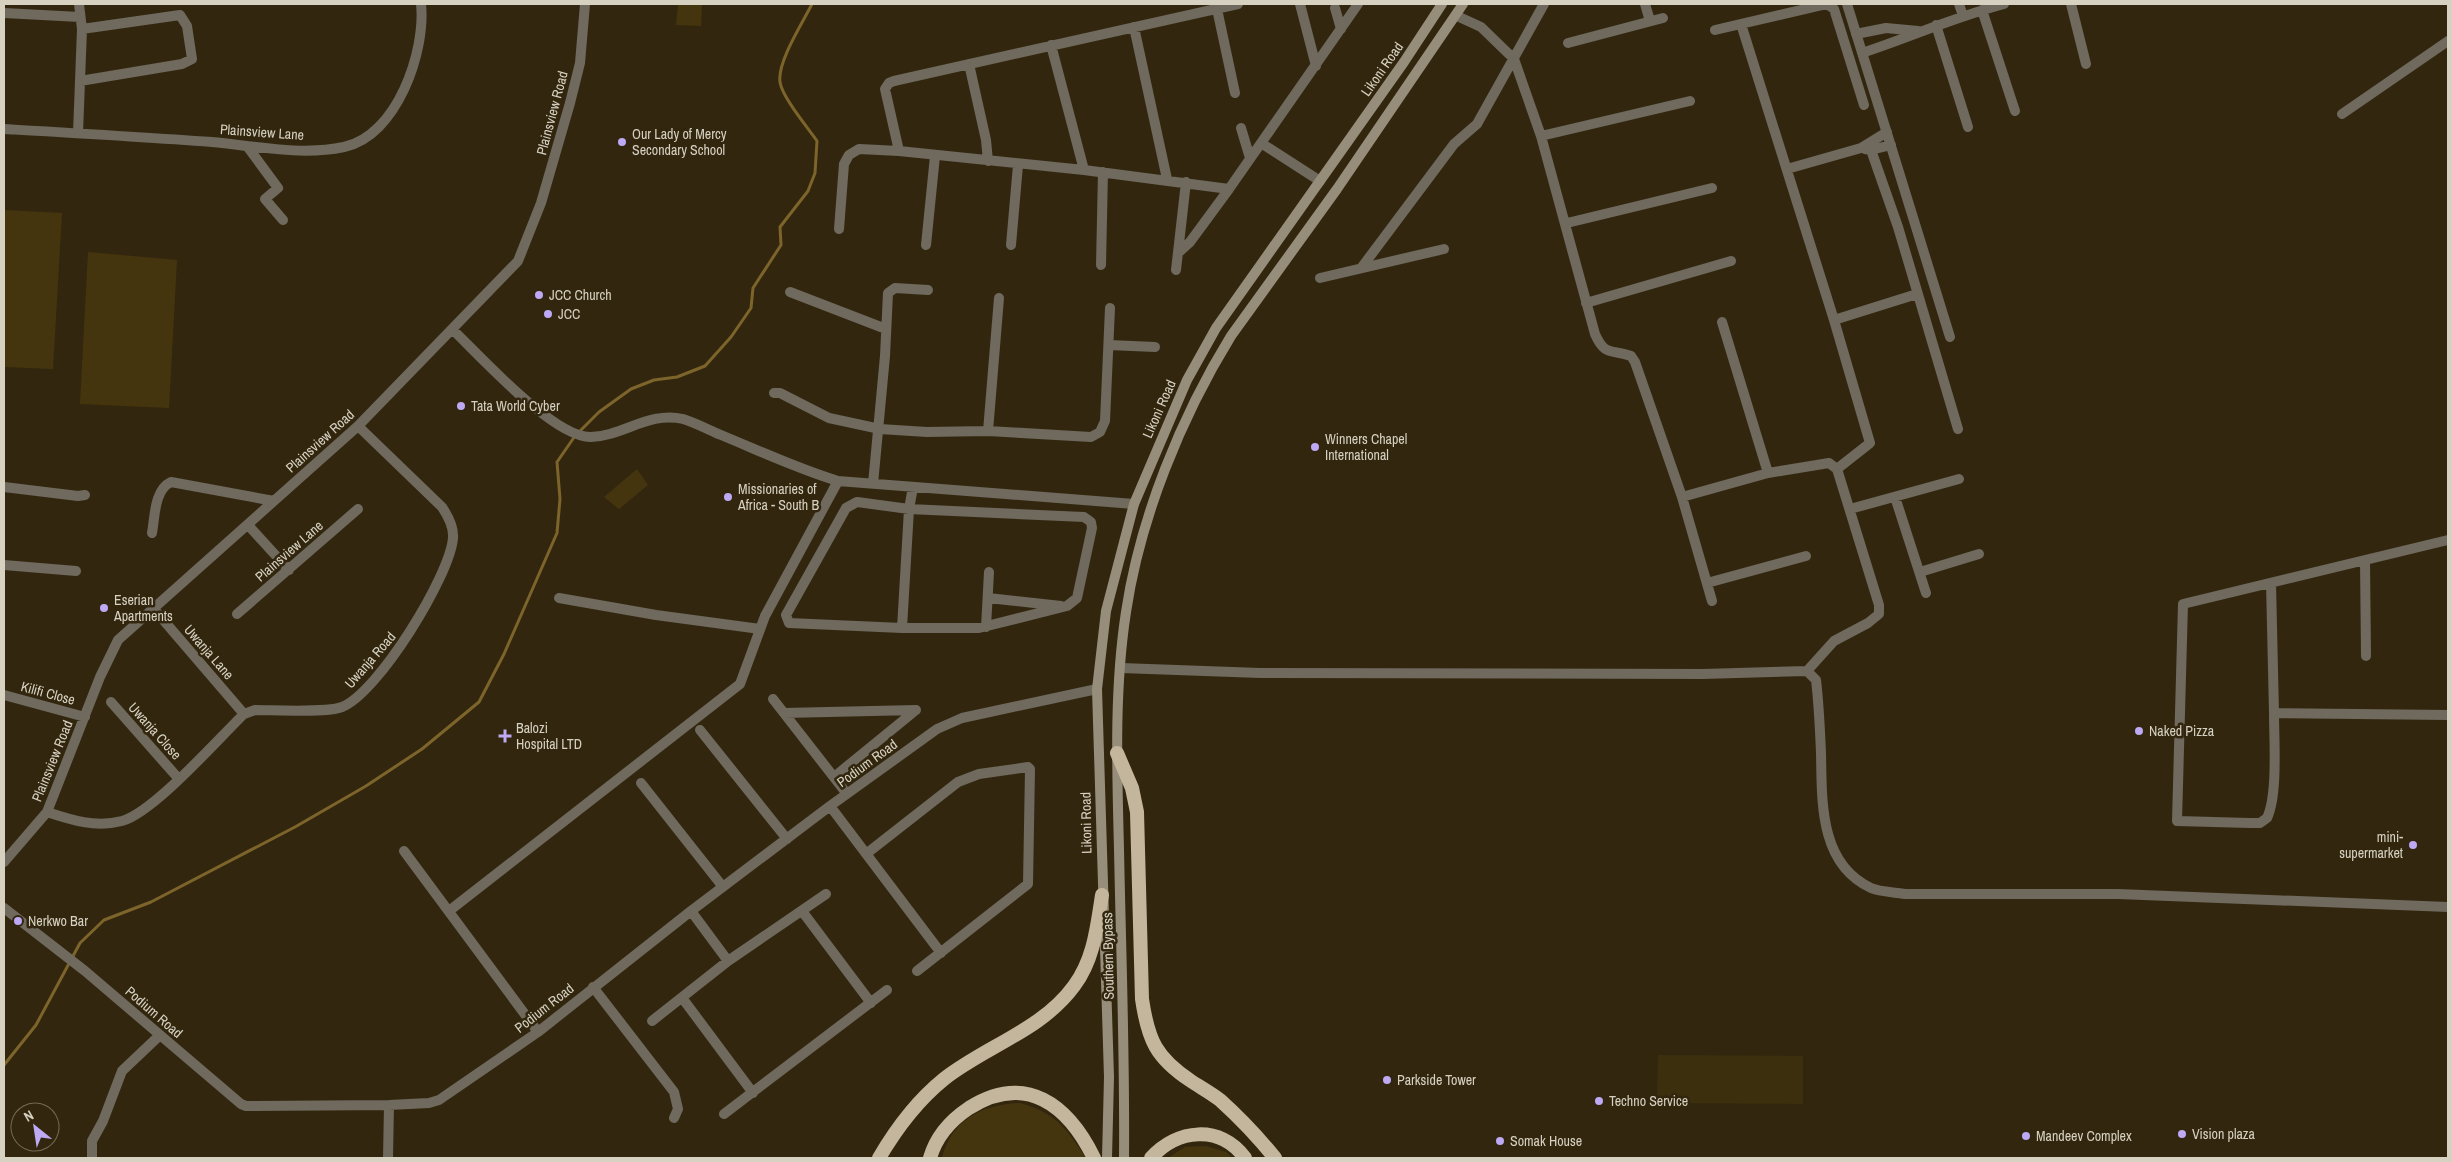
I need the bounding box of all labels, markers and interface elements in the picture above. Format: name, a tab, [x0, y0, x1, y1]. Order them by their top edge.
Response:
street label: Likoni Road	[1357, 38, 1407, 100]
street label: Plainsview Road	[532, 69, 572, 157]
street label: Plainsview Lane	[219, 120, 305, 144]
place label: Our Lady of Mercy Secondary School	[632, 125, 727, 159]
marker: Our Lady of Mercy Secondary School	[616, 136, 628, 148]
place label: JCC Church	[549, 286, 612, 304]
marker: JCC Church	[533, 289, 545, 301]
place label: JCC	[558, 305, 580, 323]
marker: JCC	[542, 308, 554, 320]
street label: Likoni Road	[1138, 377, 1180, 441]
place label: Tata World Cyber	[471, 397, 560, 415]
marker: Tata World Cyber	[455, 400, 467, 412]
street label: Plainsview Road	[282, 405, 358, 477]
place label: Winners Chapel International	[1325, 430, 1407, 464]
marker: Winners Chapel International	[1309, 441, 1321, 453]
place label: Missionaries of Africa - South B	[737, 480, 819, 514]
marker: Missionaries of Africa - South B	[722, 491, 734, 503]
street label: Plainsview Lane	[251, 517, 327, 585]
place label: Eserian Apartments	[113, 591, 173, 625]
marker: Eserian Apartments	[98, 602, 110, 614]
street label: Uwanja Lane	[180, 621, 238, 683]
street label: Uwanja Road	[341, 628, 399, 692]
street label: Kilifi Close	[19, 677, 77, 709]
street label: Uwanja Close	[125, 699, 185, 763]
street label: Plainsview Road	[28, 718, 76, 804]
place label: Balozi Hospital LTD	[516, 719, 582, 753]
place label: Naked Pizza	[2149, 722, 2215, 740]
marker: Naked Pizza	[2133, 725, 2145, 737]
marker: Balozi Hospital LTD	[498, 729, 512, 743]
street label: Podium Road	[833, 735, 901, 791]
street label: Likoni Road	[1076, 792, 1096, 854]
place label: mini- supermarket	[2339, 828, 2403, 862]
marker: mini- supermarket	[2407, 839, 2419, 851]
place label: Nerkwo Bar	[28, 912, 88, 930]
street label: Southern Bypass	[1098, 912, 1118, 1000]
marker: Nerkwo Bar	[12, 915, 24, 927]
street label: Podium Road	[511, 979, 577, 1037]
street label: Podium Road	[122, 982, 186, 1042]
place label: Parkside Tower	[1397, 1071, 1476, 1089]
marker: Parkside Tower	[1381, 1074, 1393, 1086]
place label: Techno Service	[1609, 1092, 1688, 1110]
marker: Techno Service	[1593, 1095, 1605, 1107]
north arrow	[10, 1102, 60, 1152]
text: N	[20, 1106, 37, 1126]
place label: Vision plaza	[2192, 1125, 2256, 1143]
place label: Mandeev Complex	[2036, 1127, 2132, 1145]
marker: Vision plaza	[2176, 1128, 2188, 1140]
marker: Mandeev Complex	[2020, 1130, 2032, 1142]
place label: Somak House	[1510, 1132, 1582, 1150]
marker: Somak House	[1494, 1135, 1506, 1147]

